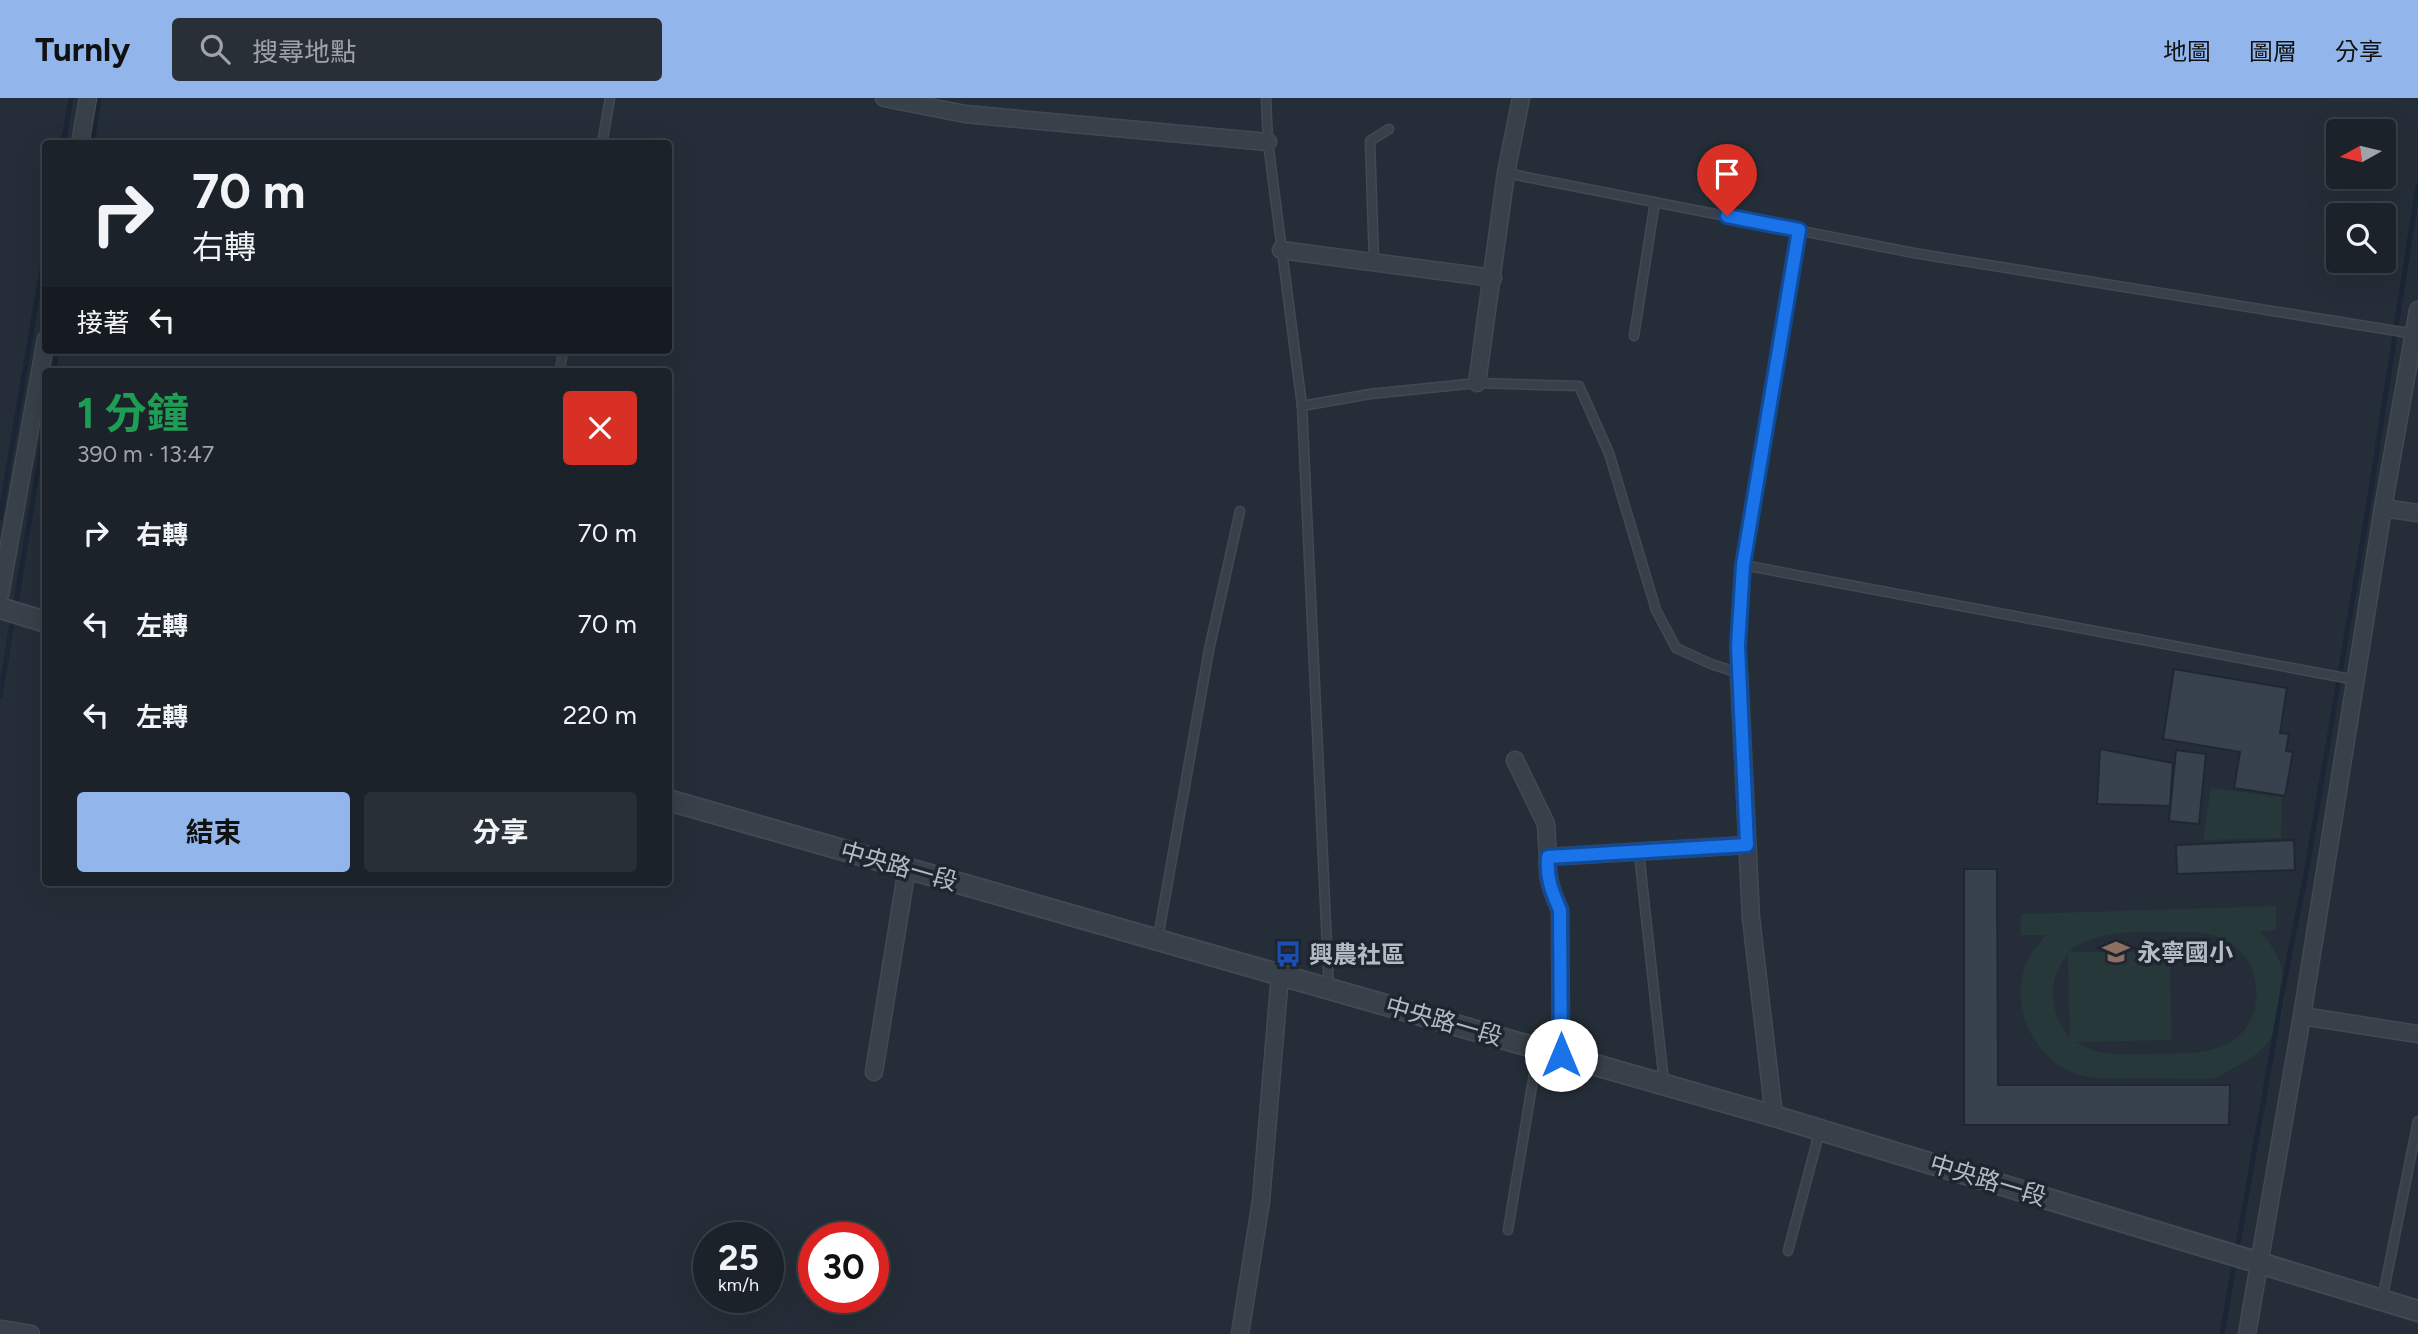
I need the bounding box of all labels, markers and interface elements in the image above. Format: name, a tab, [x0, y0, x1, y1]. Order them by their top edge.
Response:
search box	[172, 18, 662, 81]
text: Turnly	[35, 30, 130, 69]
icon: search	[196, 30, 234, 68]
text: 搜尋地點	[252, 36, 356, 68]
text: 地圖	[2163, 37, 2211, 66]
text: 圖層	[2249, 37, 2297, 66]
text: 分享	[2335, 37, 2383, 66]
north arrow	[2326, 119, 2396, 189]
map controls	[2326, 119, 2396, 273]
pin	[1697, 144, 1757, 216]
icon: arrive	[1708, 155, 1746, 193]
text: 70 m	[192, 161, 305, 220]
icon: right	[77, 168, 168, 259]
button: search	[2326, 203, 2396, 273]
text: 右轉	[192, 228, 256, 266]
icon: left	[143, 301, 181, 339]
text: 接著	[77, 307, 129, 339]
text: 1 分鐘	[77, 388, 189, 439]
button: close	[563, 391, 637, 465]
text: 390 m · 13:47	[77, 440, 214, 468]
icon: right	[77, 514, 115, 552]
text: 70 m	[578, 517, 637, 549]
text: 右轉	[136, 519, 188, 551]
icon: left	[77, 605, 115, 643]
text: 70 m	[578, 608, 637, 640]
text: 左轉	[136, 610, 188, 642]
icon: left	[77, 696, 115, 734]
text: 220 m	[563, 699, 637, 731]
text: 左轉	[136, 701, 188, 733]
button: 結束	[77, 792, 350, 872]
button: 分享	[364, 792, 637, 872]
street label: 中央路一段	[837, 836, 961, 896]
school or university icon: 永寧國小	[2101, 937, 2131, 967]
place label: 永寧國小	[2137, 938, 2233, 967]
bus stop icon: 興農社區	[1273, 939, 1303, 969]
place label: 興農社區	[1309, 940, 1405, 969]
street label: 中央路一段	[1382, 991, 1506, 1051]
position arrow	[1524, 1018, 1598, 1092]
street label: 中央路一段	[1926, 1149, 2050, 1211]
speed limit sign: 30	[798, 1222, 889, 1313]
text: 25	[718, 1237, 759, 1279]
text: km/h	[718, 1274, 759, 1296]

